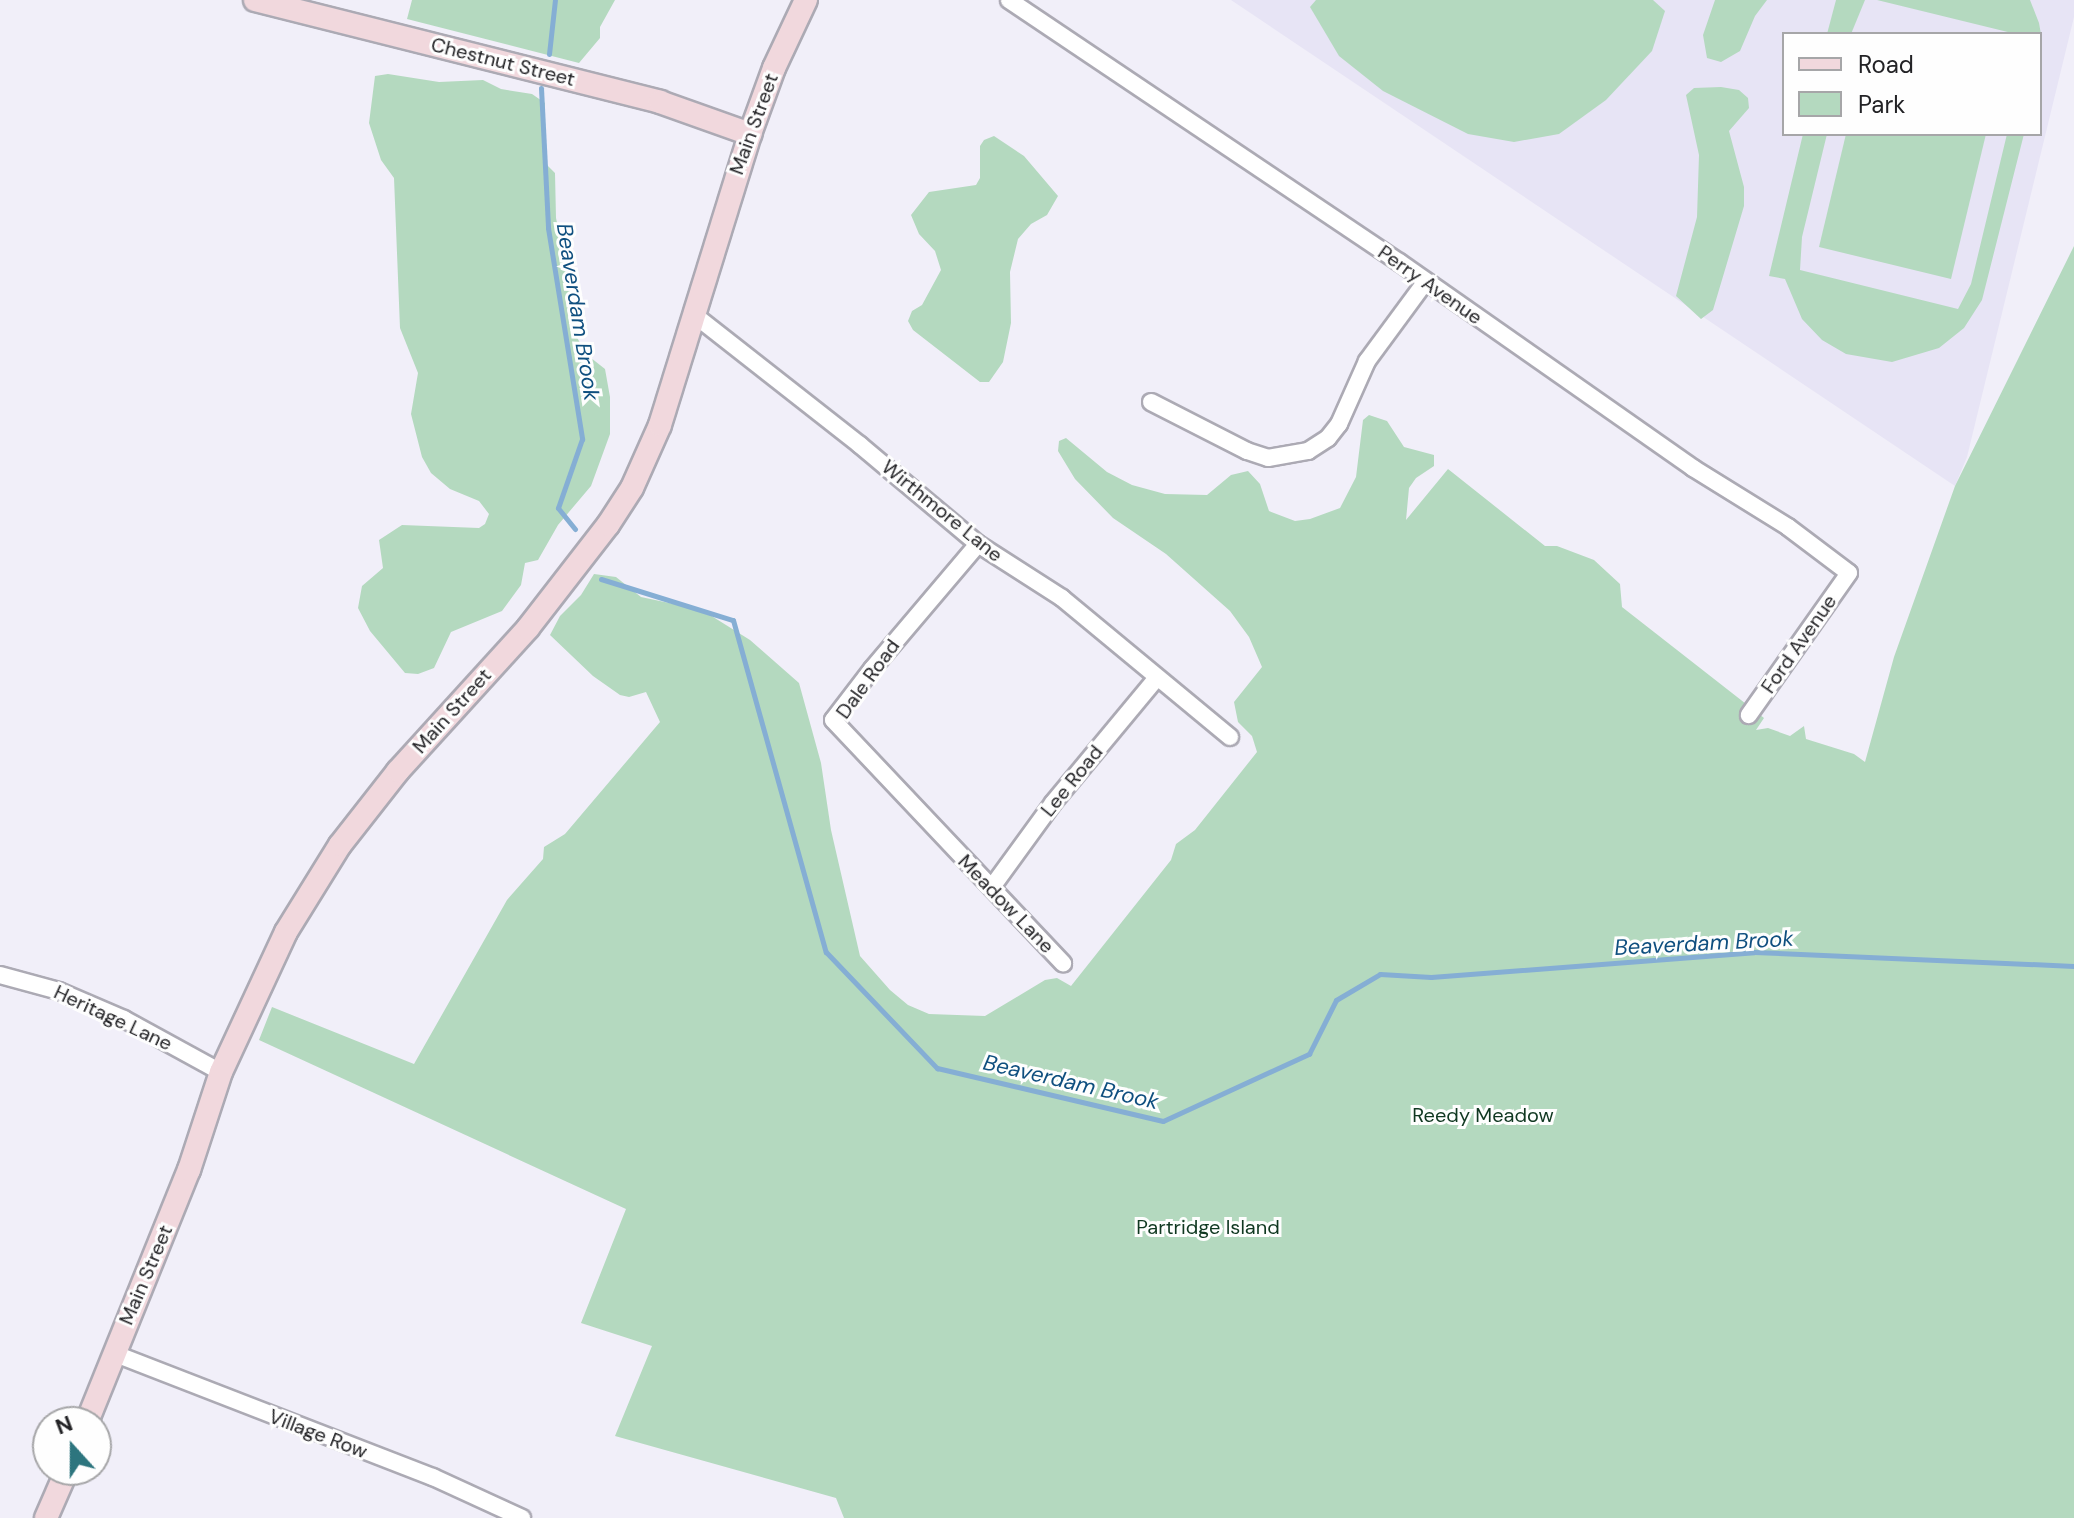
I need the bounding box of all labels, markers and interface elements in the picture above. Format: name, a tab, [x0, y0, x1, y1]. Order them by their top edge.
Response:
legend	[1782, 32, 2042, 136]
street label: Chestnut Street	[429, 33, 577, 91]
text: Road	[1858, 49, 1914, 80]
street label: Main Street	[725, 70, 783, 178]
text: Park	[1858, 89, 1905, 120]
water label: Beaverdam Brook	[551, 221, 605, 403]
street label: Perry Avenue	[1373, 240, 1487, 330]
street label: Wirthmore Lane	[877, 455, 1007, 567]
street label: Ford Avenue	[1756, 590, 1842, 698]
street label: Dale Road	[831, 635, 905, 723]
street label: Main Street	[408, 664, 496, 758]
street label: Lee Road	[1036, 741, 1108, 821]
street label: Meadow Lane	[953, 850, 1059, 958]
water label: Beaverdam Brook	[1614, 925, 1794, 961]
street label: Heritage Lane	[50, 980, 176, 1056]
water label: Beaverdam Brook	[981, 1049, 1161, 1115]
park label: Reedy Meadow	[1412, 1103, 1554, 1127]
park label: Partridge Island	[1136, 1215, 1280, 1239]
street label: Main Street	[114, 1222, 178, 1328]
street label: Village Row	[265, 1404, 371, 1464]
north arrow	[32, 1406, 112, 1486]
text: N	[51, 1409, 77, 1441]

